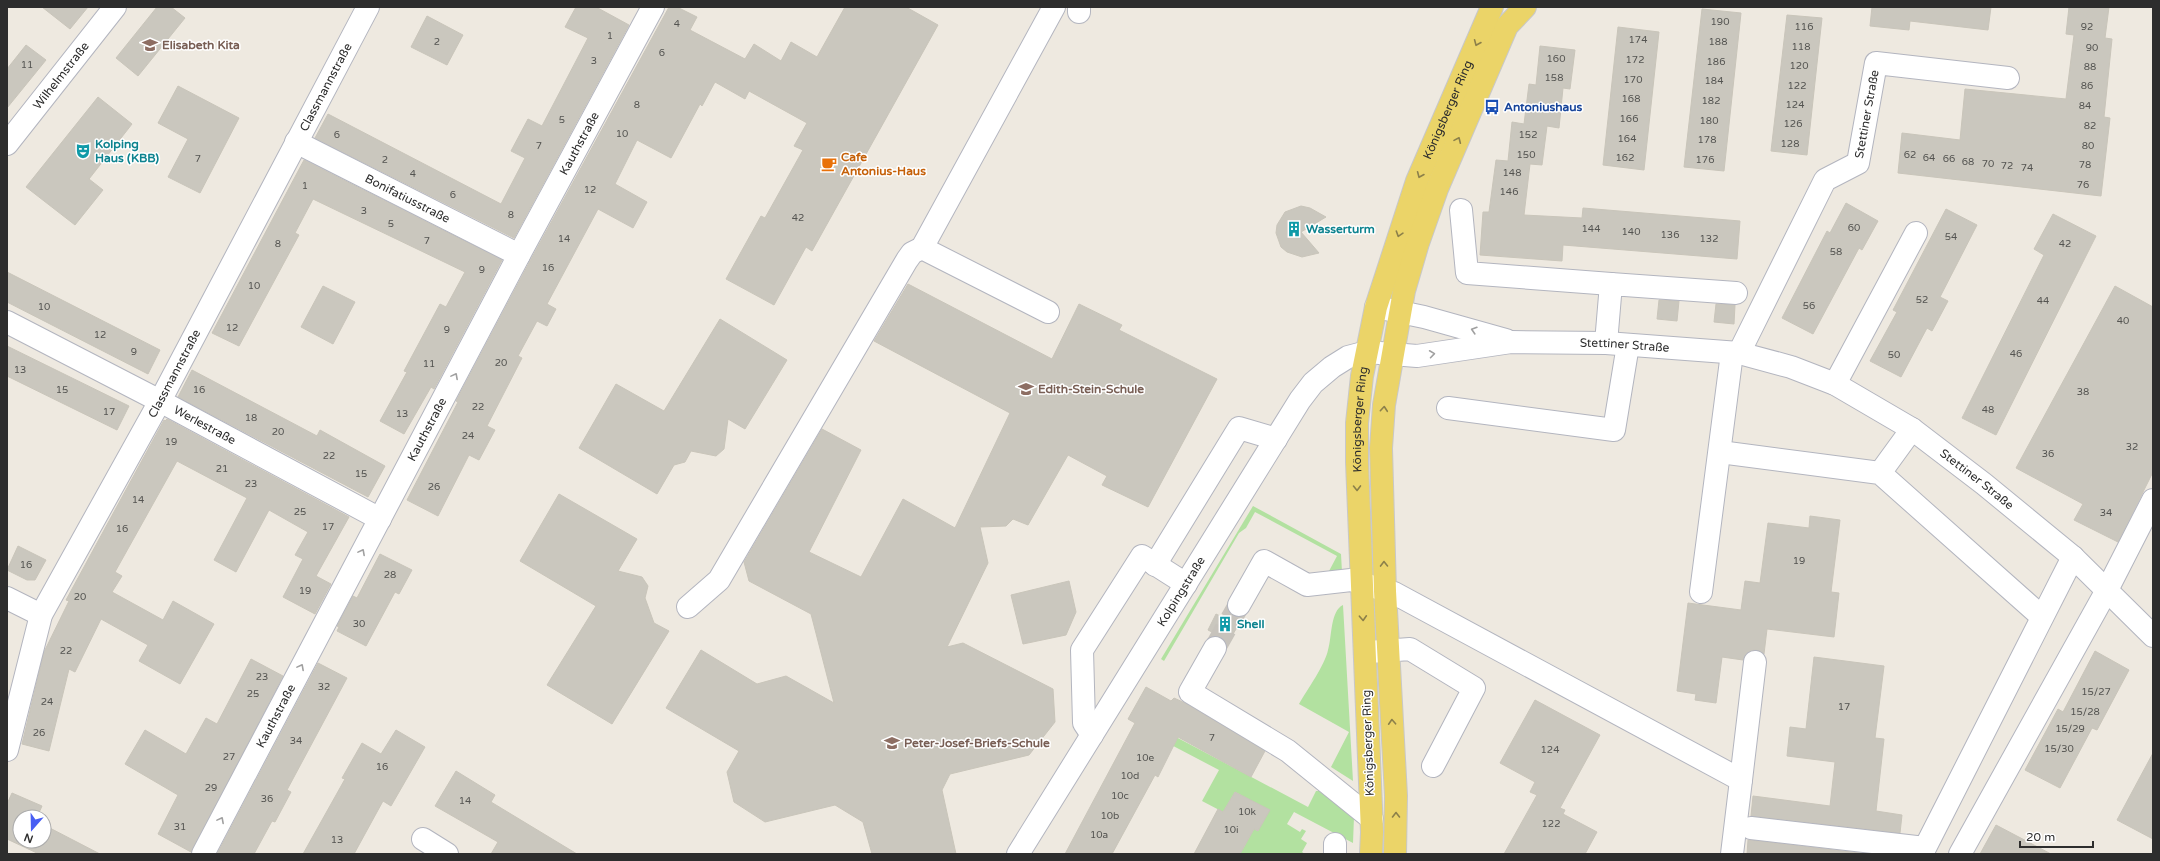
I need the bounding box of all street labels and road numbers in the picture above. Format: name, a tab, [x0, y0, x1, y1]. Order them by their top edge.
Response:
street label: Wilhelmstraße	[30, 39, 92, 112]
street label: Classmannstraße	[297, 40, 355, 134]
street label: Königsberger Ring	[1420, 58, 1475, 161]
street label: Stettiner Straße	[1852, 69, 1882, 159]
street label: Kauthstraße	[557, 109, 602, 177]
street label: Bonifatiusstraße	[363, 171, 452, 226]
street label: Classmannstraße	[145, 327, 204, 420]
street label: Stettiner Straße	[1580, 336, 1670, 355]
street label: Königsberger Ring	[1350, 365, 1371, 473]
street label: Kauthstraße	[405, 395, 450, 464]
street label: Werlestraße	[171, 403, 238, 447]
street label: Stettiner Straße	[1937, 446, 2017, 513]
street label: Kolpingstraße	[1154, 554, 1208, 629]
street label: Kauthstraße	[253, 682, 298, 750]
street label: Königsberger Ring	[1359, 690, 1377, 796]

